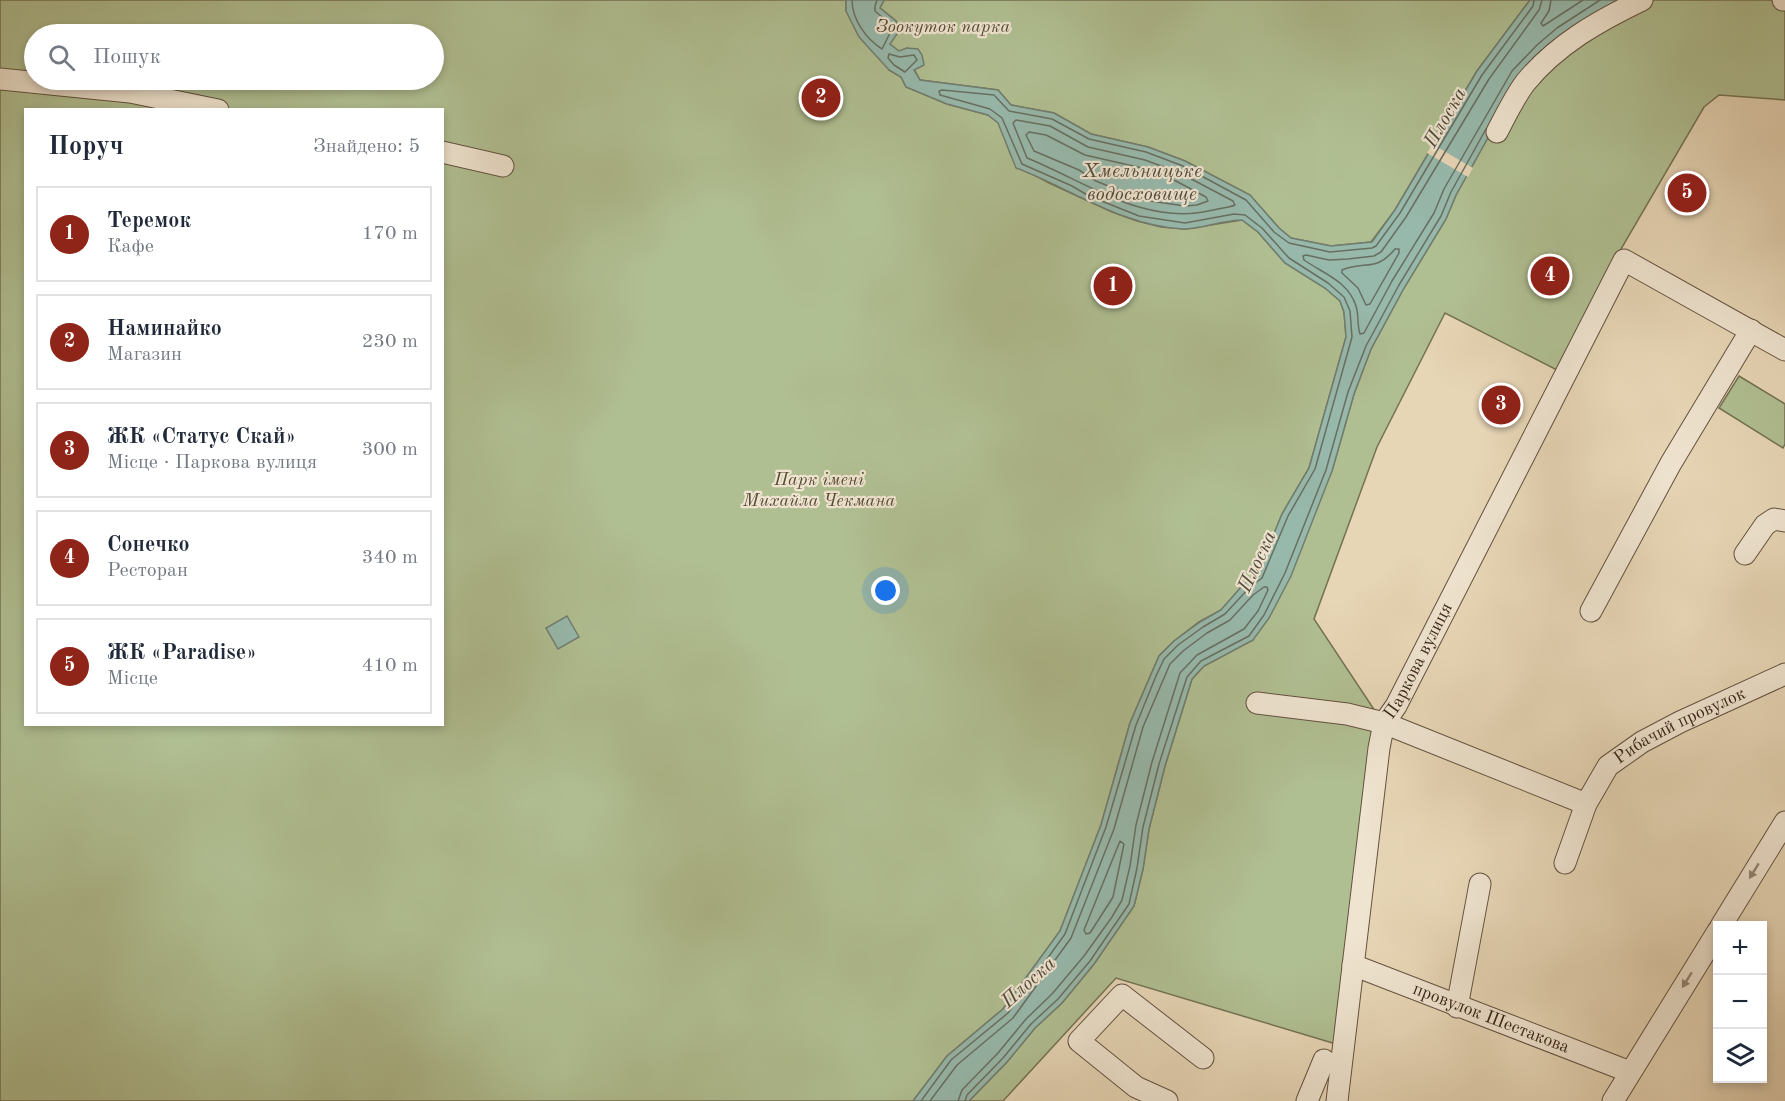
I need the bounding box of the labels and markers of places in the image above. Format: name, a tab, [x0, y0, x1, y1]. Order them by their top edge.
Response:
pin: 2	[802, 76, 840, 120]
pin: 5	[1668, 170, 1706, 216]
pin: 4	[1530, 254, 1570, 298]
pin: 1	[1094, 264, 1132, 308]
pin: 3	[1482, 382, 1520, 428]

